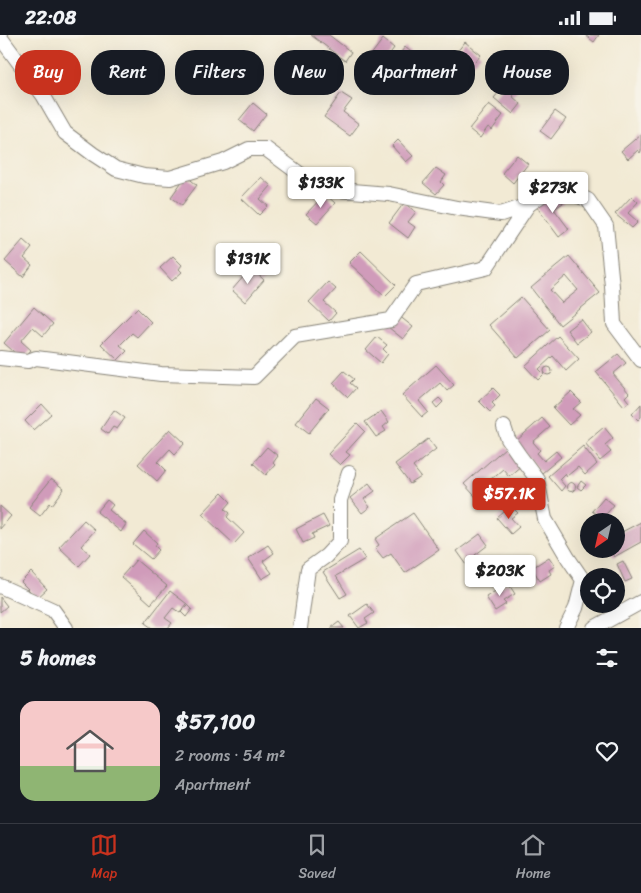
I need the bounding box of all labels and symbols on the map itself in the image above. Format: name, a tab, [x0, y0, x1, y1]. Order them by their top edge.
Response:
pin: $133K	[286, 167, 356, 209]
pin: $273K	[518, 171, 588, 214]
pin: $131K	[213, 243, 283, 285]
pin: $57.1K	[468, 477, 550, 520]
north arrow	[580, 513, 625, 557]
pin: $203K	[465, 555, 535, 597]

